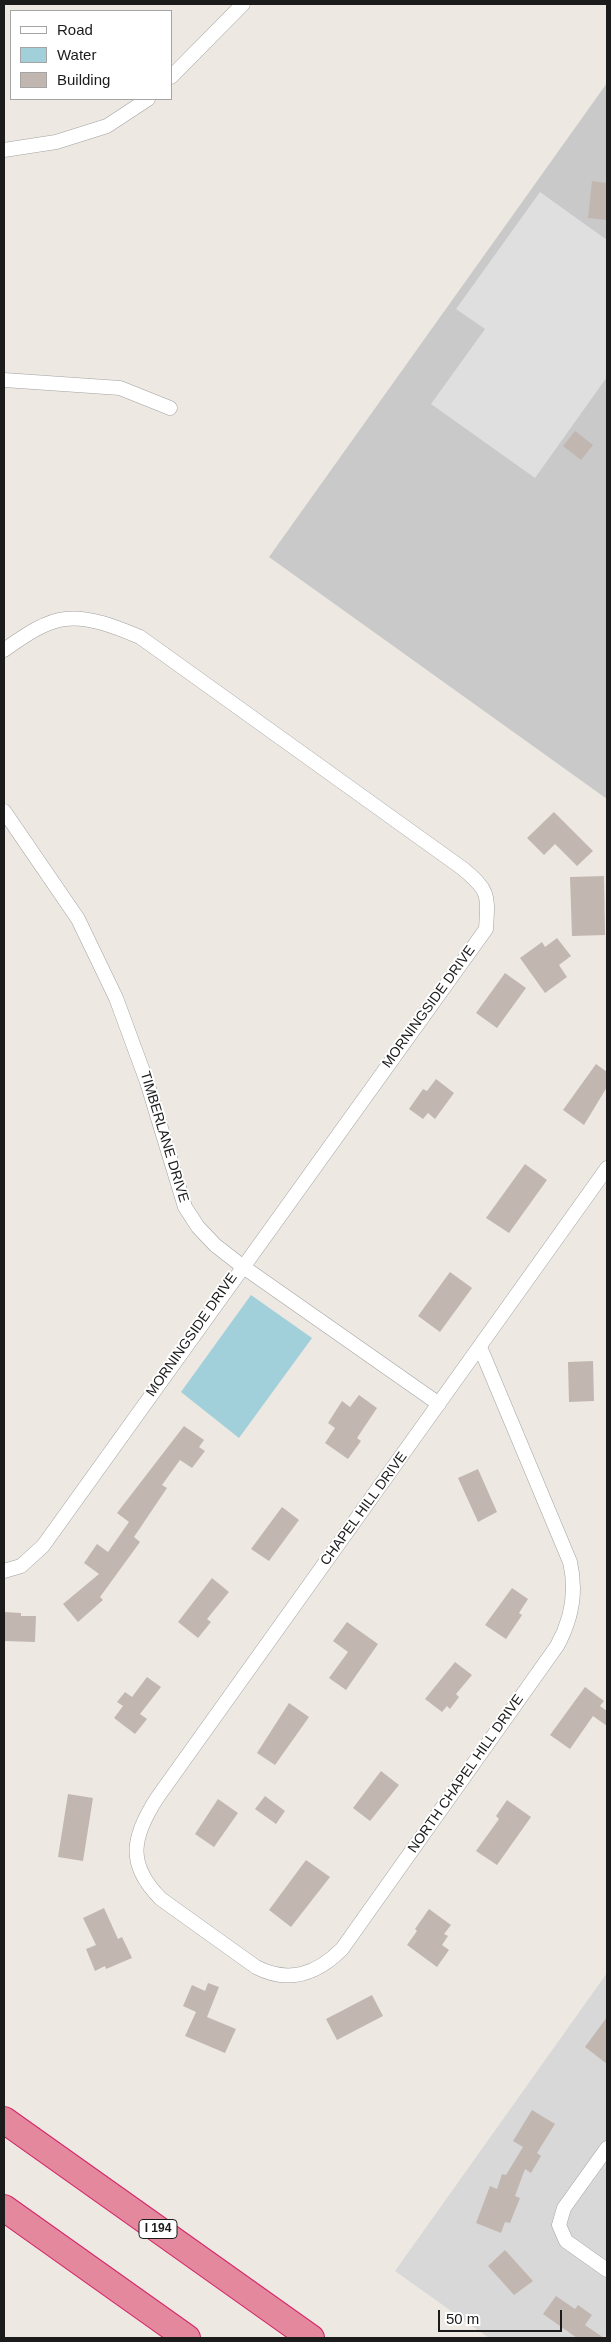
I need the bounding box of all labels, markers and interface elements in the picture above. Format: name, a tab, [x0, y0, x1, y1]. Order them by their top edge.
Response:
legend	[10, 10, 172, 100]
text: Road	[57, 21, 93, 38]
text: Water	[57, 46, 96, 63]
text: Building	[57, 71, 110, 88]
street label: MORNINGSIDE DRIVE	[379, 943, 479, 1071]
street label: TIMBERLANE DRIVE	[136, 1069, 192, 1205]
street label: MORNINGSIDE DRIVE	[143, 1270, 241, 1400]
street label: CHAPEL HILL DRIVE	[317, 1449, 411, 1569]
street label: NORTH CHAPEL HILL DRIVE	[405, 1692, 527, 1856]
road number: I 194	[139, 2220, 177, 2238]
scale bar	[441, 2300, 565, 2332]
text: 50 m	[446, 2310, 479, 2327]

